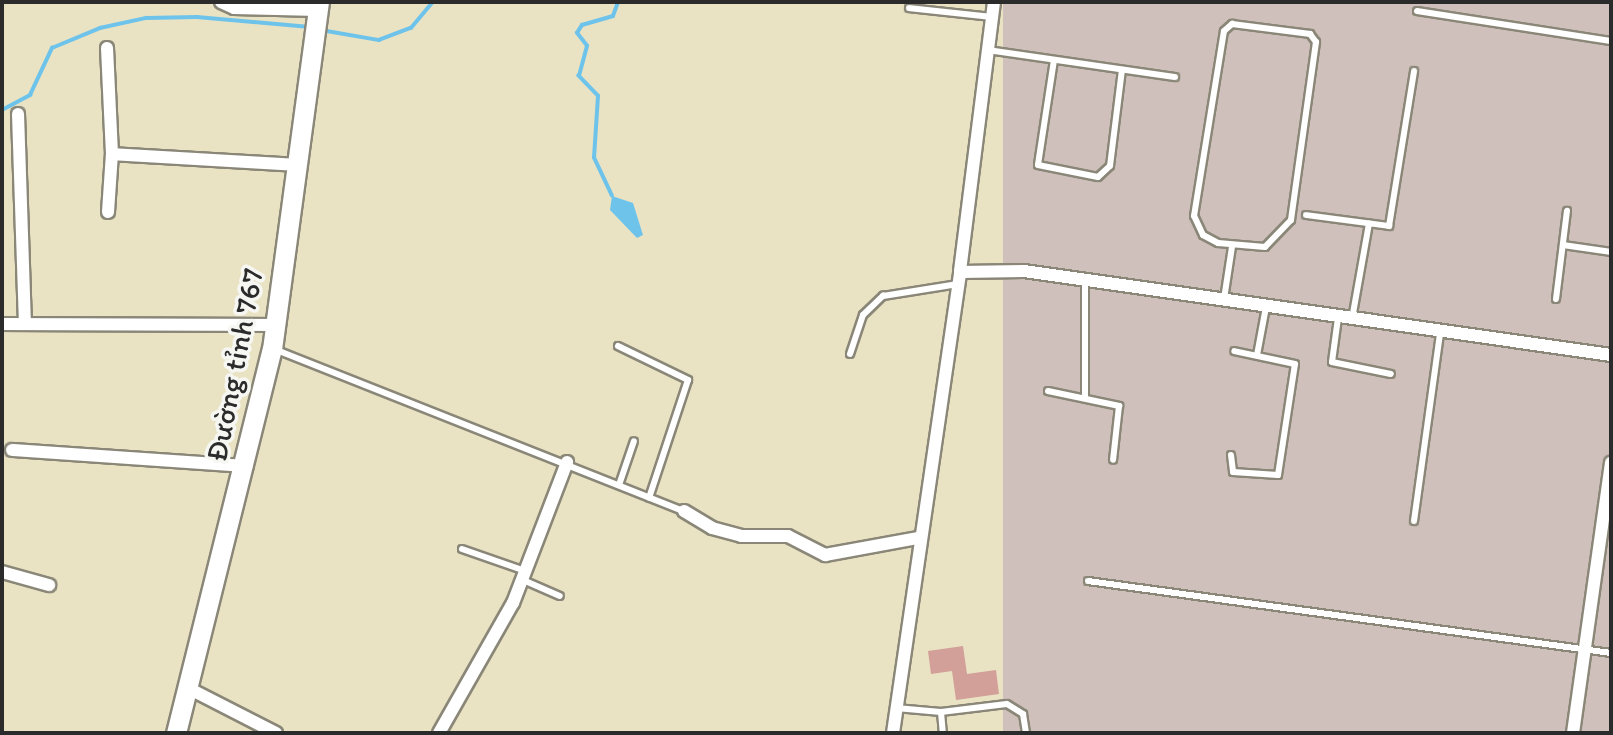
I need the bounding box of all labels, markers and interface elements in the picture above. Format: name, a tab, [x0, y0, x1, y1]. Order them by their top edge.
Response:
street label: Đường tỉnh 767	[199, 265, 271, 465]

